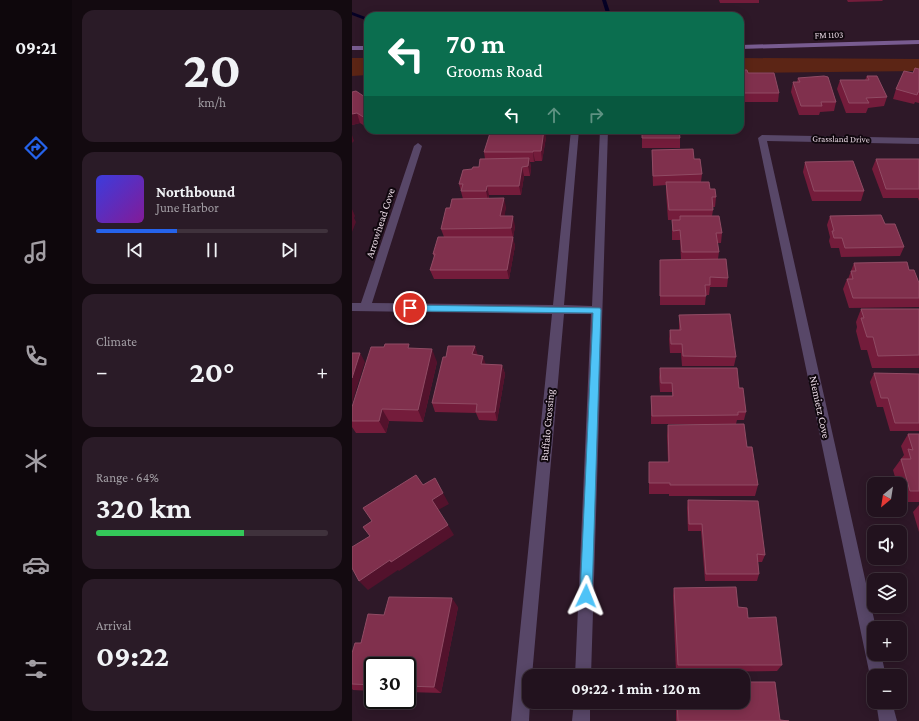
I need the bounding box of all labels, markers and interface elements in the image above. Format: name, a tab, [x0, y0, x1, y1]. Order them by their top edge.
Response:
icon: left	[380, 28, 432, 80]
text: 70 m	[446, 28, 505, 59]
street label: FM 1103	[814, 29, 844, 41]
text: 09:21	[15, 38, 57, 58]
text: 20	[183, 40, 241, 98]
text: Grooms Road	[446, 61, 543, 81]
text: km/h	[198, 95, 226, 110]
icon: left	[501, 104, 523, 126]
icon: ahead	[543, 104, 565, 126]
icon: right	[585, 104, 607, 126]
icon: directions	[22, 134, 50, 162]
street label: Grassland Drive	[812, 134, 870, 145]
text: Northbound	[156, 184, 235, 200]
street label: Arrowhead Cove	[363, 186, 397, 259]
text: June Harbor	[156, 200, 219, 215]
icon: music	[22, 238, 50, 266]
icon: previous	[124, 239, 146, 261]
icon: pause	[201, 239, 223, 261]
icon: next	[278, 239, 300, 261]
pin	[393, 291, 427, 325]
icon: arrive	[399, 297, 421, 319]
text: Climate	[96, 334, 137, 349]
icon: phone	[22, 342, 50, 370]
text: 20°	[189, 355, 235, 388]
text: −	[96, 359, 108, 384]
text: +	[316, 359, 328, 384]
street label: Niemietz Cove	[808, 375, 833, 439]
street label: Buffalo Crossing	[538, 388, 557, 462]
icon: climate	[22, 447, 50, 475]
text: Range · 64%	[96, 470, 159, 485]
north arrow	[867, 477, 907, 517]
map controls	[867, 477, 907, 709]
text: 320 km	[96, 491, 191, 524]
button: sound	[867, 525, 907, 565]
icon: car	[22, 551, 50, 579]
button: layers	[867, 573, 907, 613]
position arrow	[565, 575, 607, 617]
text: Arrival	[96, 618, 131, 633]
button: +	[867, 621, 907, 661]
text: 09:22	[96, 639, 169, 672]
icon: filters	[22, 655, 50, 683]
speed limit sign: 30	[364, 657, 416, 709]
button: −	[867, 669, 907, 709]
text: 09:22 · 1 min · 120 m	[572, 681, 700, 697]

